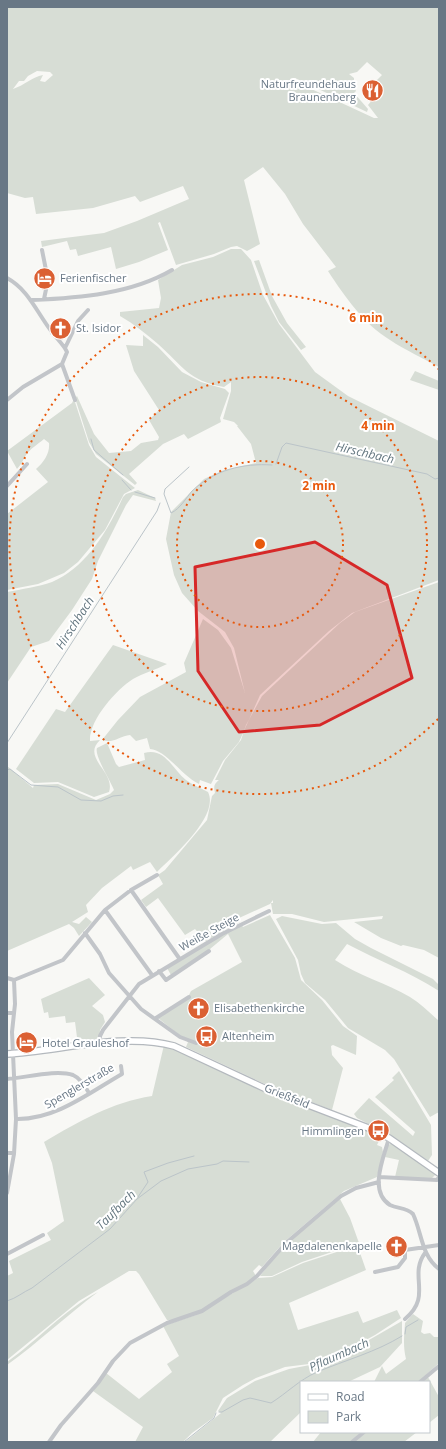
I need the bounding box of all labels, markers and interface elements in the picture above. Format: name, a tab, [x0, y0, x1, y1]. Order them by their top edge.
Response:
place label: Naturfreundehaus Braunenberg	[261, 76, 356, 104]
restaurant icon: Naturfreundehaus Braunenberg	[359, 77, 385, 103]
hotel icon: Ferienfischer	[31, 265, 57, 291]
place label: Ferienfischer	[60, 270, 127, 285]
text: 6 min	[349, 309, 383, 326]
church icon: St. Isidor	[47, 315, 73, 341]
place label: St. Isidor	[76, 320, 121, 335]
text: 4 min	[361, 417, 395, 434]
water label: Hirschbach	[334, 438, 396, 468]
text: 2 min	[302, 477, 336, 494]
centre of rings	[253, 537, 267, 551]
water label: Hirschbach	[51, 593, 98, 652]
street label: Weiße Steige	[176, 909, 241, 954]
church icon: Elisabethenkirche	[186, 995, 212, 1021]
place label: Elisabethenkirche	[214, 1000, 305, 1015]
bus stop icon: Altenheim	[193, 1023, 219, 1049]
place label: Altenheim	[222, 1028, 274, 1043]
hotel icon: Hotel Grauleshof	[14, 1030, 40, 1056]
place label: Hotel Grauleshof	[42, 1035, 130, 1050]
street label: Spenglerstraße	[41, 1060, 116, 1112]
street label: Grießfeld	[262, 1080, 312, 1111]
bus stop icon: Himmlingen	[366, 1118, 392, 1144]
place label: Himmlingen	[302, 1123, 364, 1138]
water label: Taufbach	[92, 1186, 139, 1233]
church icon: Magdalenenkapelle	[384, 1233, 410, 1259]
place label: Magdalenenkapelle	[282, 1238, 382, 1253]
water label: Pflaumbach	[306, 1334, 371, 1375]
legend	[300, 1381, 430, 1433]
text: Road	[336, 1388, 365, 1405]
text: Park	[336, 1408, 362, 1425]

